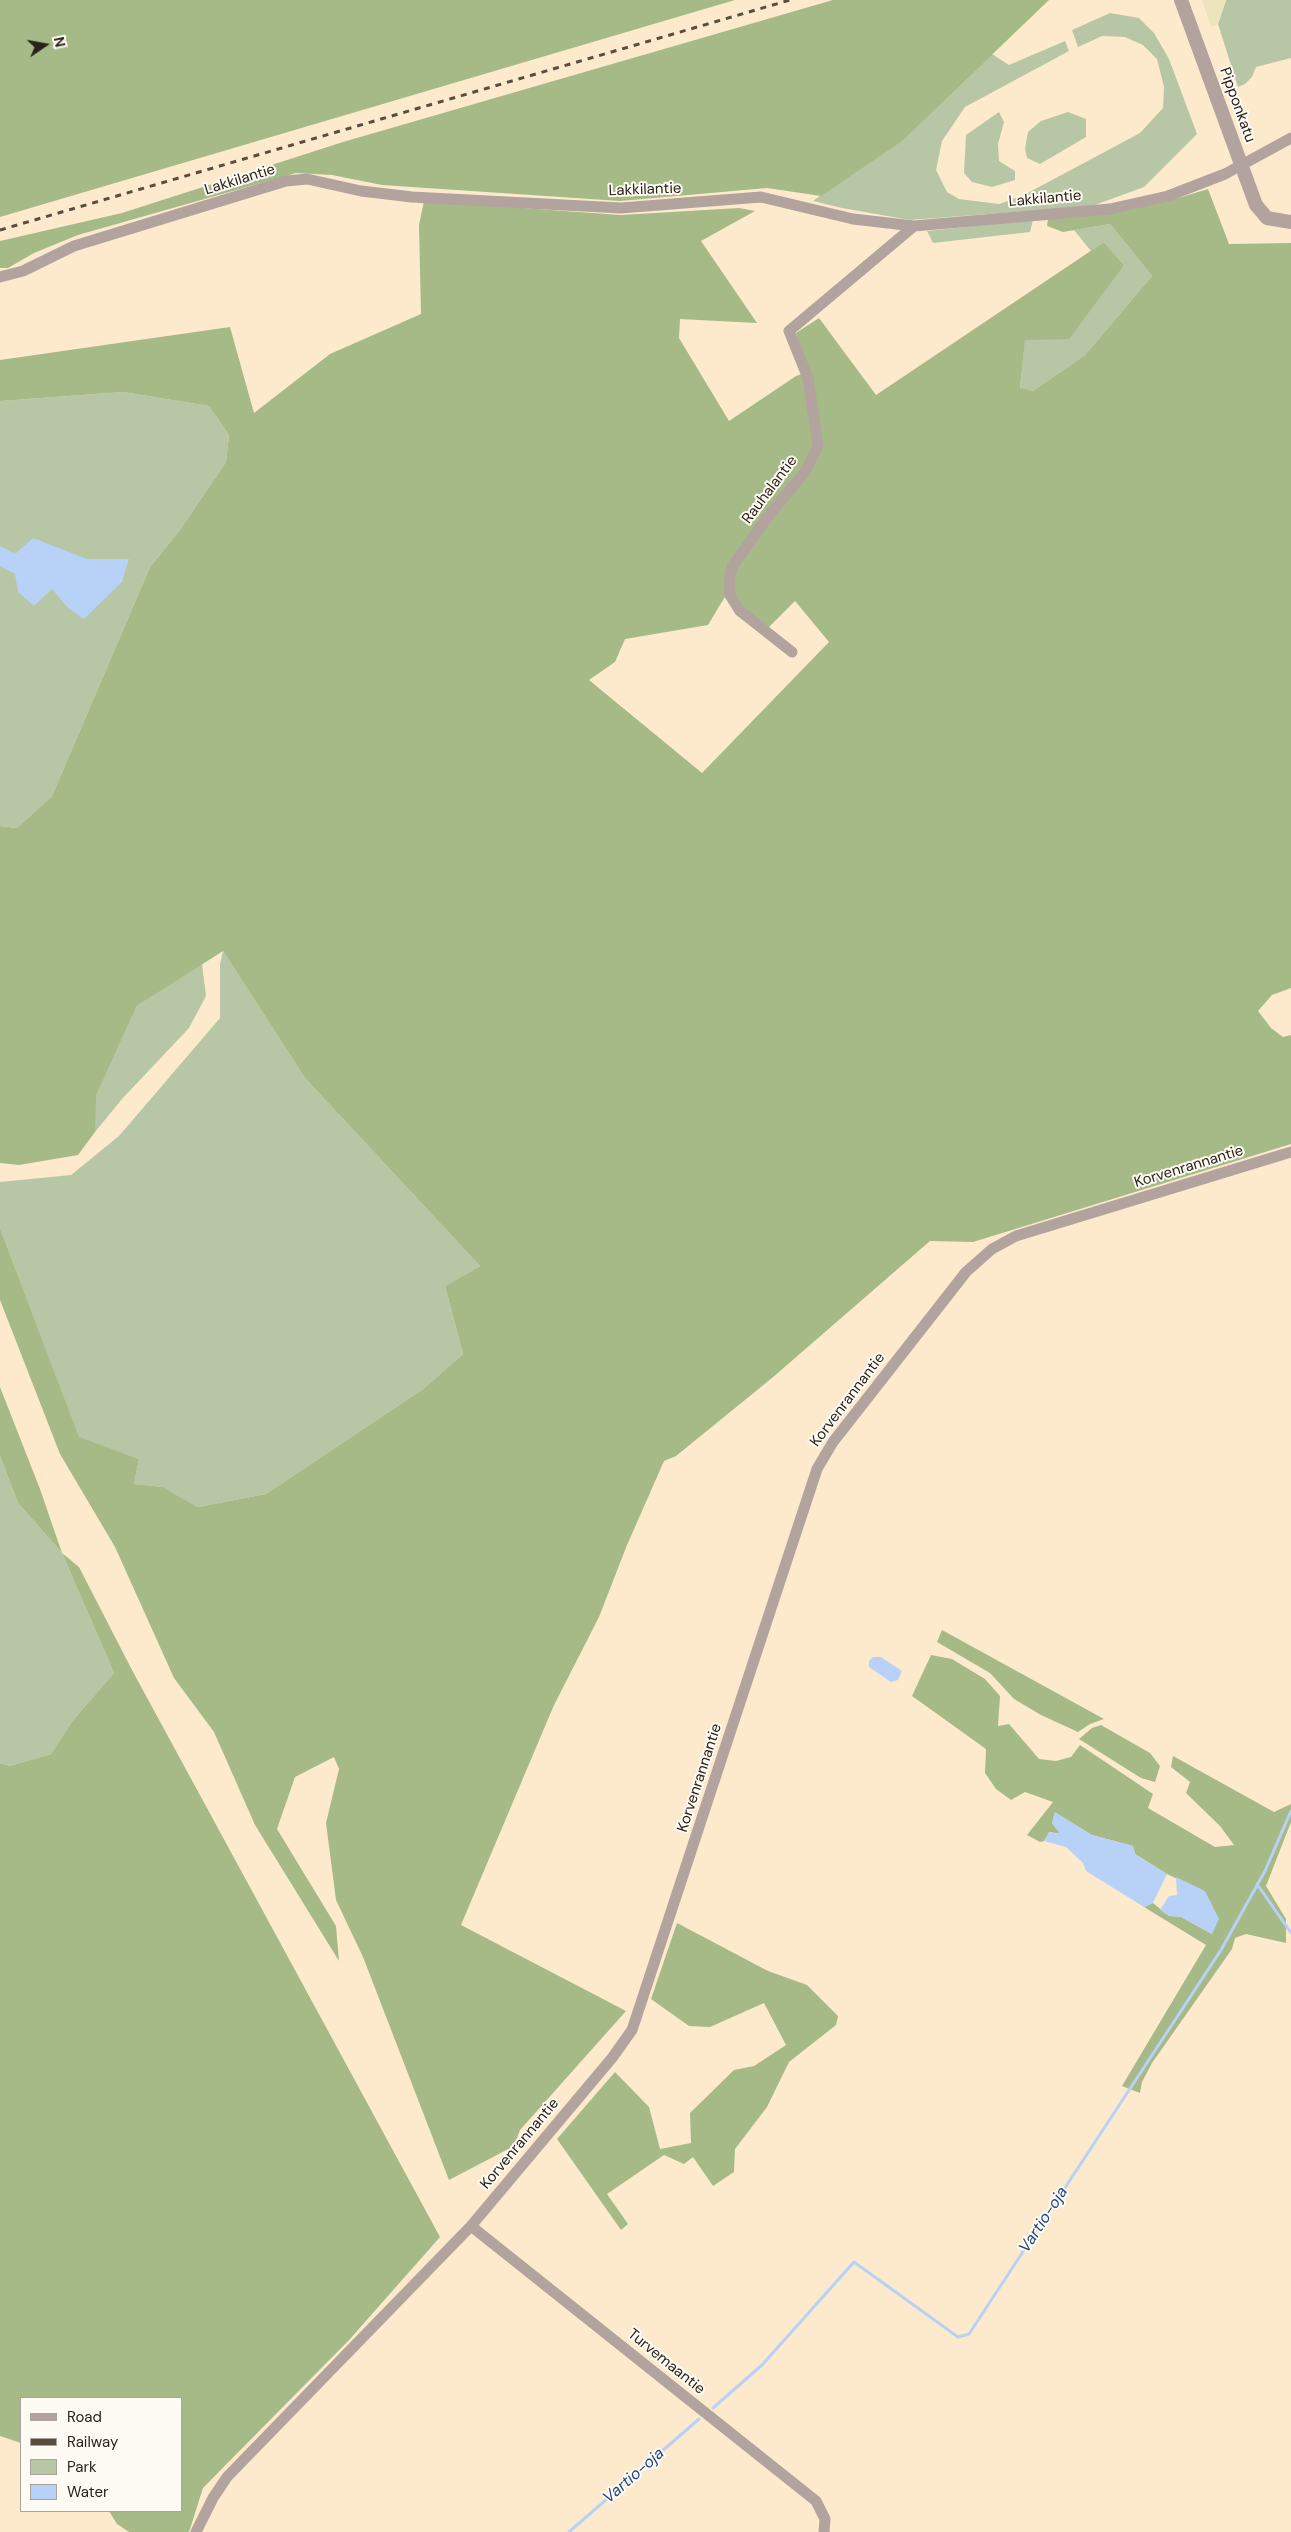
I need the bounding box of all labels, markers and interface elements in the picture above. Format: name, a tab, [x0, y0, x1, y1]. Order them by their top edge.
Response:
north arrow	[20, 20, 70, 70]
text: N	[50, 35, 70, 49]
street label: Pipponkatu	[1215, 65, 1259, 145]
street label: Lakkilantie	[203, 161, 277, 199]
street label: Lakkilantie	[608, 180, 682, 200]
street label: Lakkilantie	[1008, 187, 1082, 211]
street label: Rauhalantie	[739, 452, 801, 528]
street label: Korvenrannantie	[1132, 1142, 1246, 1192]
street label: Korvenrannantie	[807, 1349, 889, 1451]
street label: Korvenrannantie	[674, 1721, 726, 1835]
street label: Korvenrannantie	[477, 2095, 563, 2193]
water label: Vartio-oja	[1016, 2183, 1072, 2257]
street label: Turvemaantie	[624, 2325, 708, 2399]
legend	[20, 2397, 182, 2512]
text: Road	[67, 2407, 102, 2427]
text: Railway	[67, 2432, 118, 2452]
water label: Vartio-oja	[599, 2444, 669, 2508]
text: Park	[67, 2457, 97, 2477]
text: Water	[67, 2482, 108, 2502]

